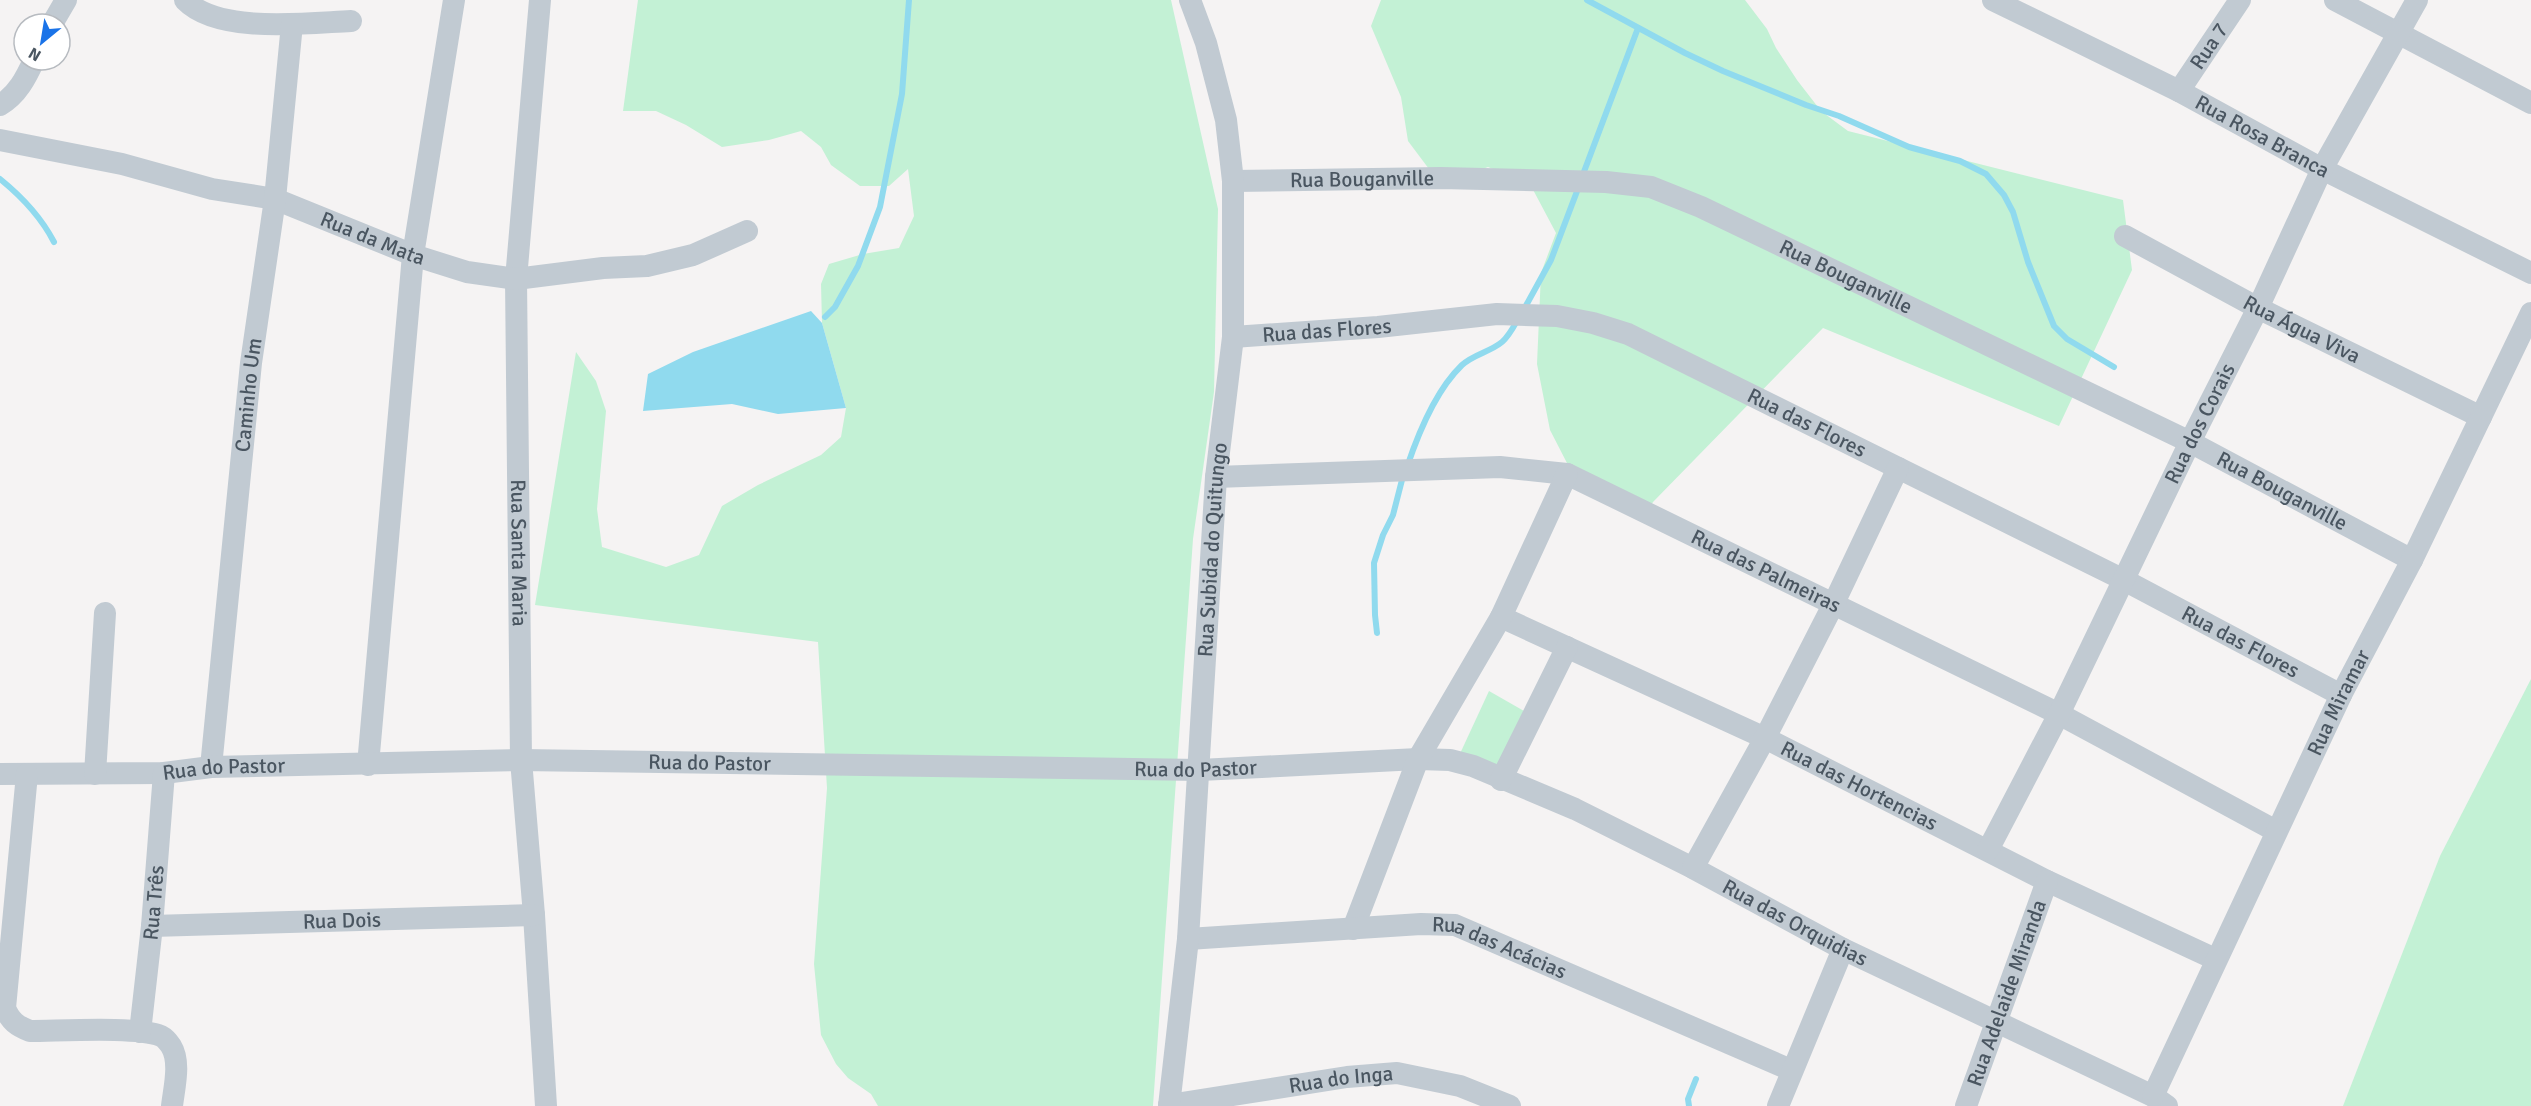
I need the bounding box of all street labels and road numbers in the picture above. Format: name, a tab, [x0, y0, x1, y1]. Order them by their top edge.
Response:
street label: Rua 7	[2184, 18, 2234, 74]
street label: Rua Rosa Branca	[2191, 89, 2334, 184]
street label: Rua Bouganville	[1290, 165, 1434, 193]
street label: Rua da Mata	[317, 206, 428, 271]
street label: Rua Bouganville	[1775, 234, 1917, 320]
street label: Rua Água Viva	[2239, 289, 2365, 369]
street label: Rua das Flores	[1261, 313, 1393, 348]
street label: Caminho Um	[229, 336, 268, 453]
street label: Rua dos Corais	[2159, 359, 2241, 488]
street label: Rua das Flores	[1743, 382, 1871, 463]
street label: Rua Subida do Quitungo	[1192, 441, 1233, 658]
street label: Rua Bouganville	[2212, 446, 2352, 536]
street label: Rua Santa Maria	[505, 479, 533, 627]
street label: Rua das Palmeiras	[1687, 524, 1845, 619]
street label: Rua das Flores	[2177, 600, 2304, 684]
street label: Rua Miramar	[2301, 645, 2376, 760]
street label: Rua das Hortencias	[1776, 735, 1942, 836]
street label: Rua do Pastor	[648, 749, 771, 777]
street label: Rua do Pastor	[161, 752, 286, 786]
street label: Rua do Pastor	[1134, 754, 1258, 783]
street label: Rua Três	[137, 864, 170, 942]
street label: Rua das Orquidias	[1718, 873, 1872, 972]
street label: Rua Adelaide Miranda	[1961, 896, 2052, 1090]
street label: Rua Dois	[302, 906, 381, 935]
street label: Rua das Acácias	[1431, 911, 1570, 985]
street label: Rua do Inga	[1287, 1060, 1394, 1099]

